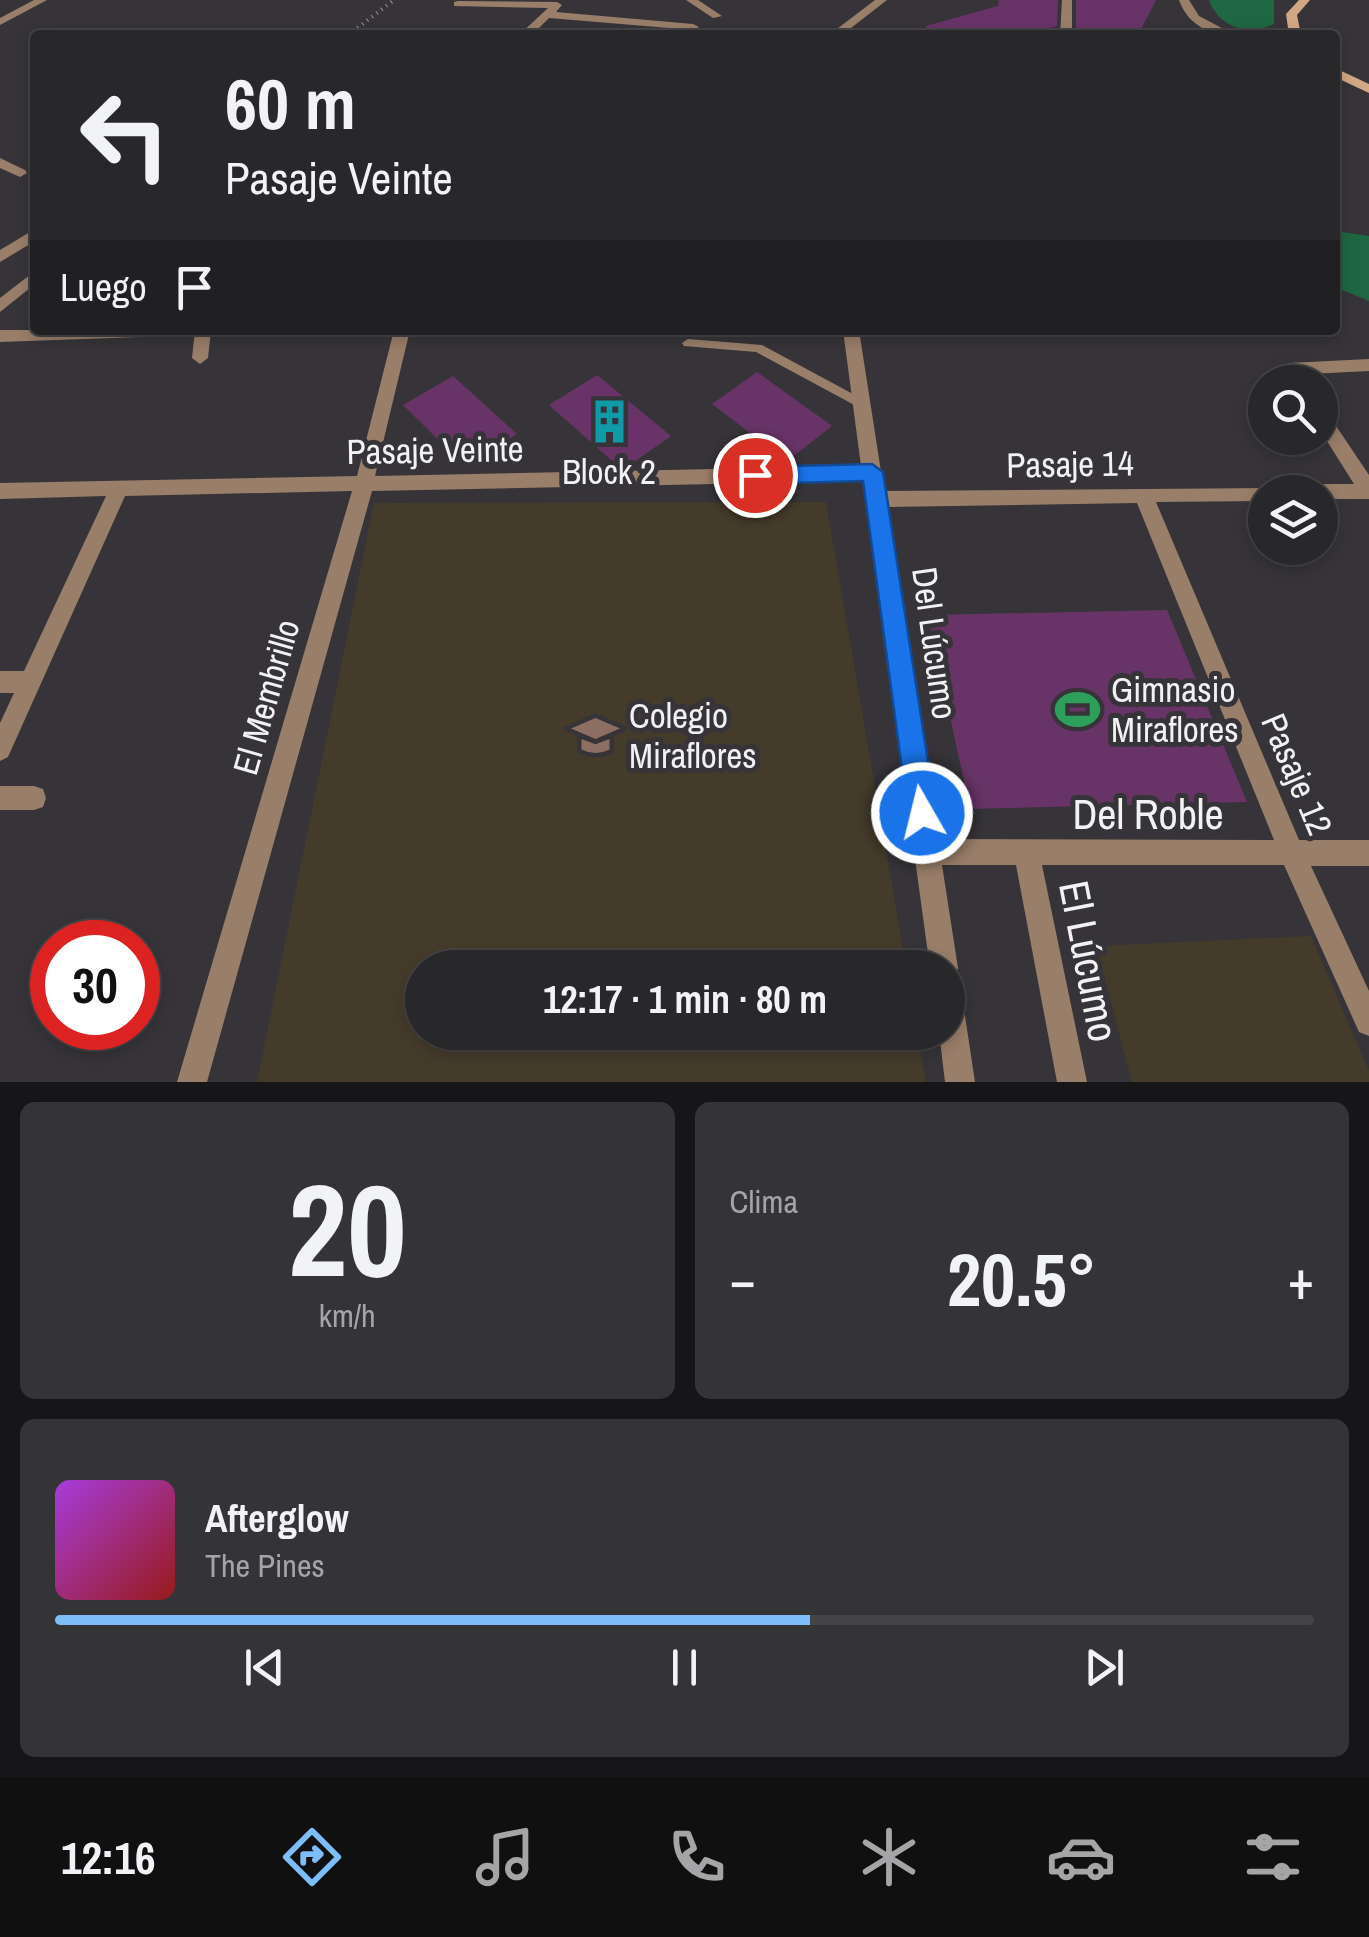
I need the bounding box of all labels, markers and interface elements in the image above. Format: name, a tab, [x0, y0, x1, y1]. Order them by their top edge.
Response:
text: 60 m	[225, 57, 356, 151]
icon: left	[60, 70, 190, 200]
text: Pasaje Veinte	[225, 147, 453, 208]
icon: arrive	[167, 260, 222, 315]
text: Luego	[60, 262, 147, 313]
map controls	[1248, 365, 1338, 565]
button: search	[1248, 365, 1338, 455]
building icon: Block 2	[585, 397, 633, 445]
street label: Pasaje Veinte	[346, 425, 524, 475]
pin	[713, 433, 798, 518]
street label: Pasaje 14	[1006, 439, 1134, 489]
place label: Block 2	[562, 448, 656, 495]
icon: arrive	[728, 448, 783, 503]
button: layers	[1248, 475, 1338, 565]
street label: Del Lúcumo	[901, 564, 969, 722]
street label: El Membrillo	[221, 614, 311, 780]
place label: Gimnasio Miraflores	[1111, 666, 1239, 753]
sports icon: Gimnasio Miraflores	[1054, 685, 1102, 733]
place label: Colegio Miraflores	[629, 692, 757, 779]
street label: Pasaje 12	[1250, 706, 1344, 842]
school or university icon: Colegio Miraflores	[572, 711, 620, 759]
position arrow	[870, 761, 974, 865]
street label: Del Roble	[1072, 786, 1224, 842]
street label: El Lúcumo	[1046, 876, 1132, 1046]
speed limit sign: 30	[30, 920, 160, 1050]
text: 12:17 · 1 min · 80 m	[543, 974, 827, 1025]
text: 20	[288, 1141, 407, 1317]
text: Clima	[730, 1180, 798, 1223]
text: 20.5°	[947, 1228, 1097, 1329]
text: −	[730, 1242, 756, 1316]
text: +	[1288, 1242, 1314, 1316]
text: km/h	[319, 1294, 376, 1337]
text: Afterglow	[205, 1493, 349, 1544]
text: The Pines	[205, 1544, 325, 1587]
icon: previous	[237, 1640, 292, 1695]
icon: pause	[657, 1640, 712, 1695]
icon: next	[1077, 1640, 1132, 1695]
icon: directions	[277, 1822, 347, 1892]
icon: music	[470, 1822, 540, 1892]
icon: phone	[662, 1822, 732, 1892]
icon: climate	[854, 1822, 924, 1892]
icon: car	[1046, 1822, 1116, 1892]
icon: filters	[1238, 1822, 1308, 1892]
text: 12:16	[61, 1827, 155, 1888]

